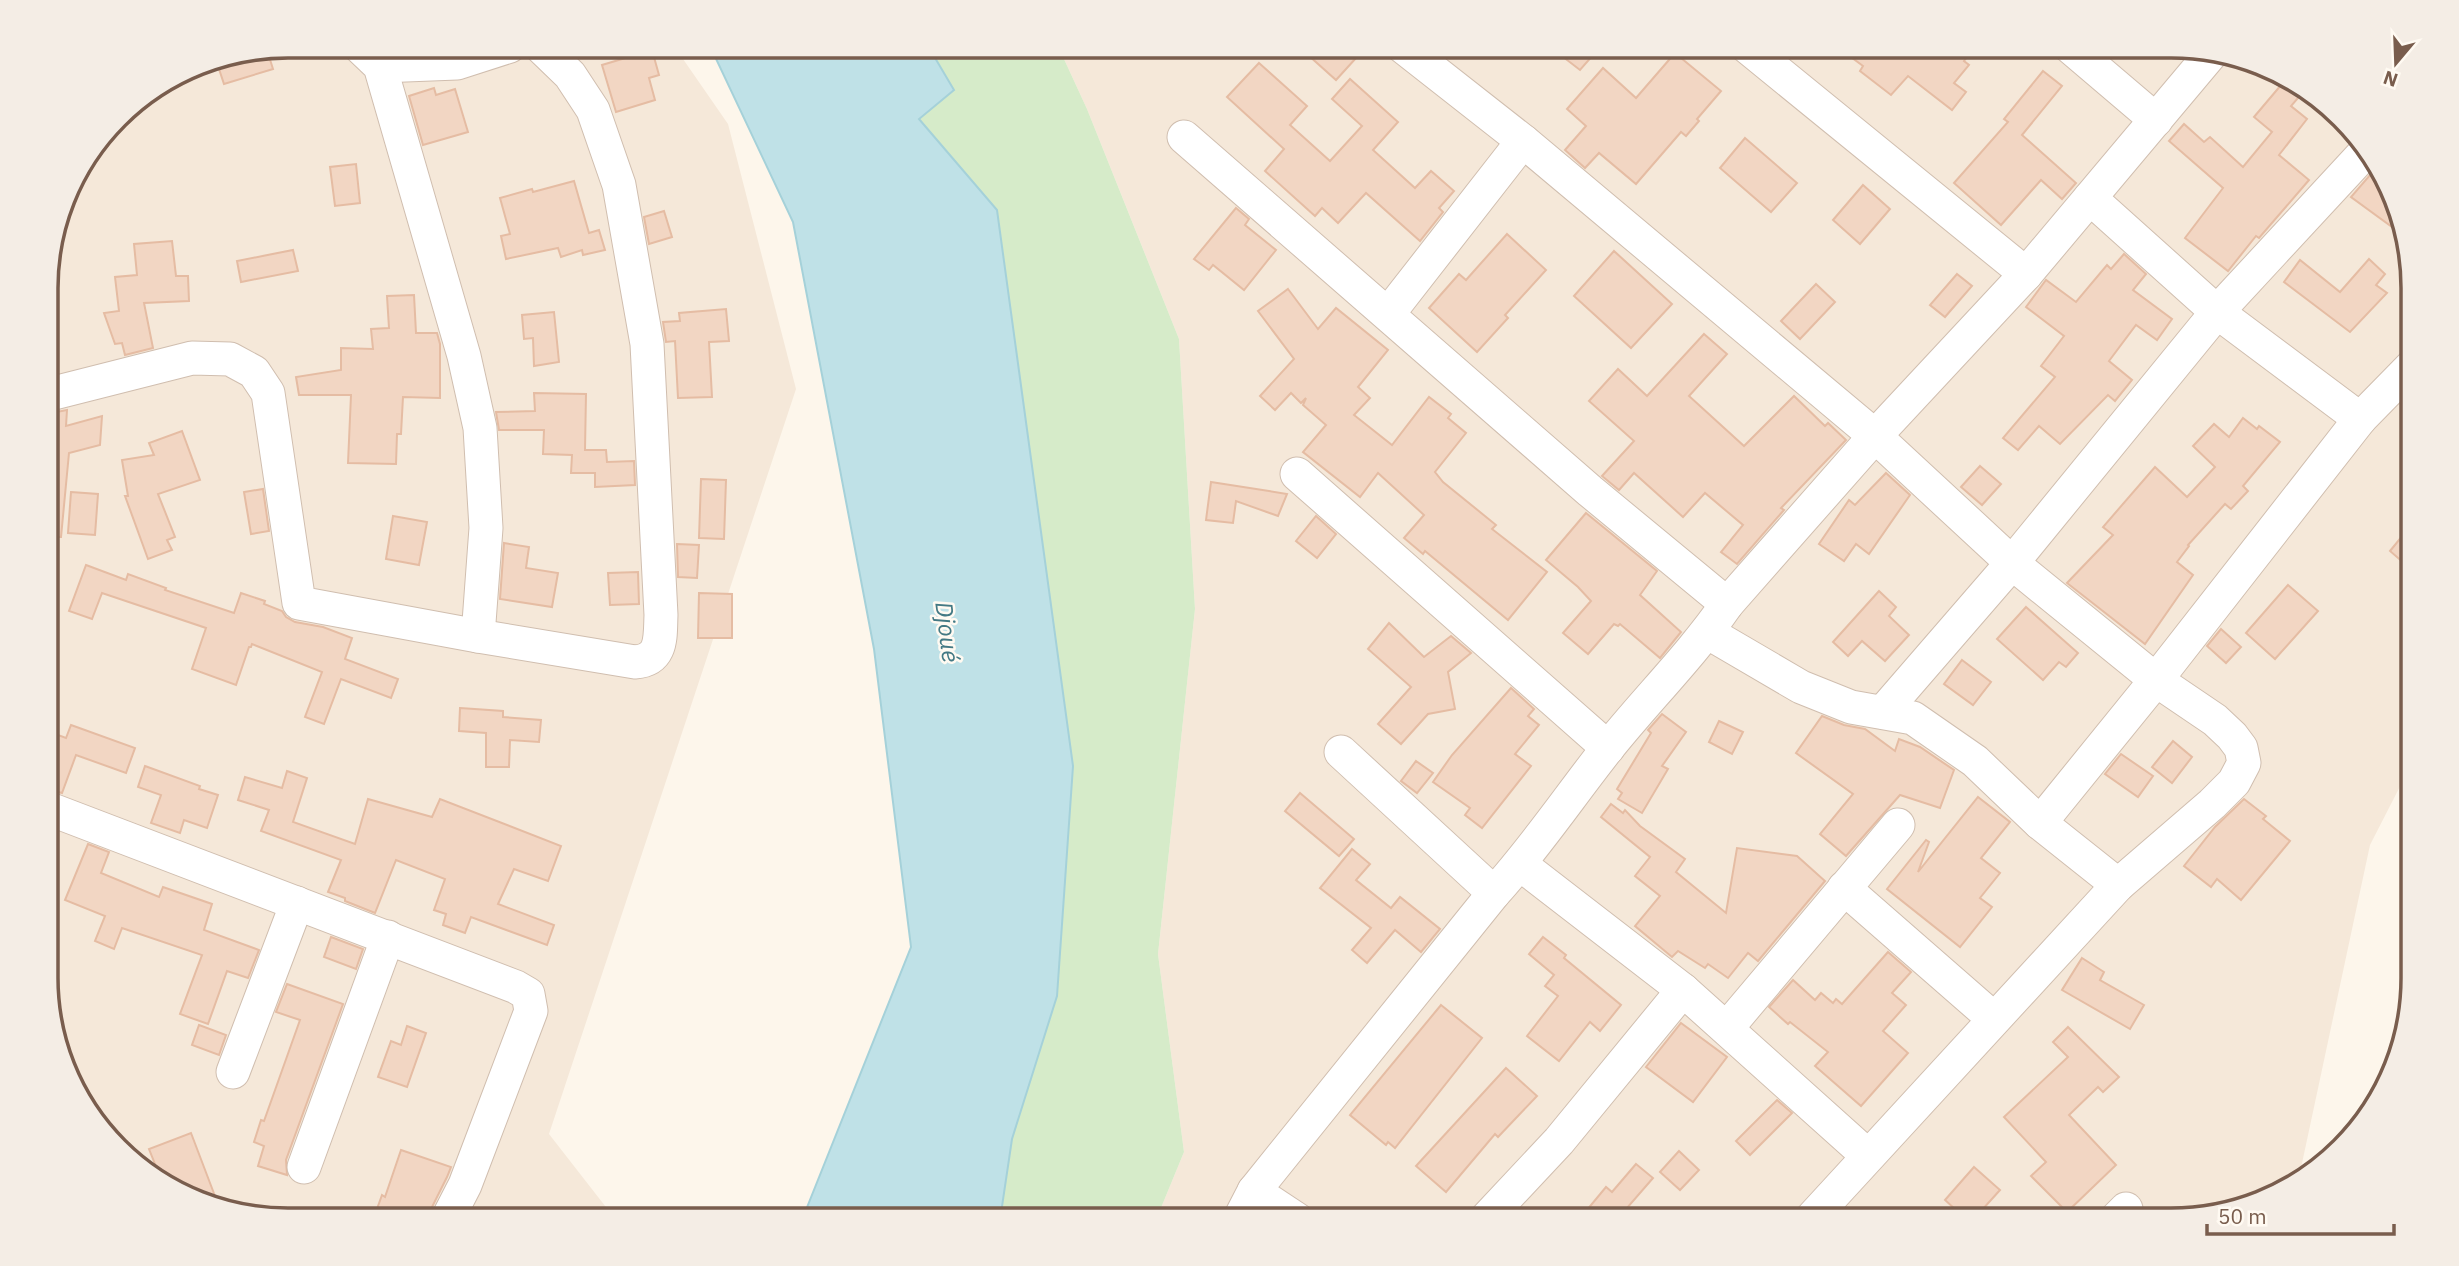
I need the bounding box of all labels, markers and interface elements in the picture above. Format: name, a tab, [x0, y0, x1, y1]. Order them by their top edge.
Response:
north arrow	[2361, 28, 2431, 98]
text: N	[2380, 65, 2401, 93]
water label: Djoué	[928, 600, 968, 664]
scale bar	[2207, 1192, 2394, 1236]
text: 50 m	[2218, 1202, 2267, 1230]

